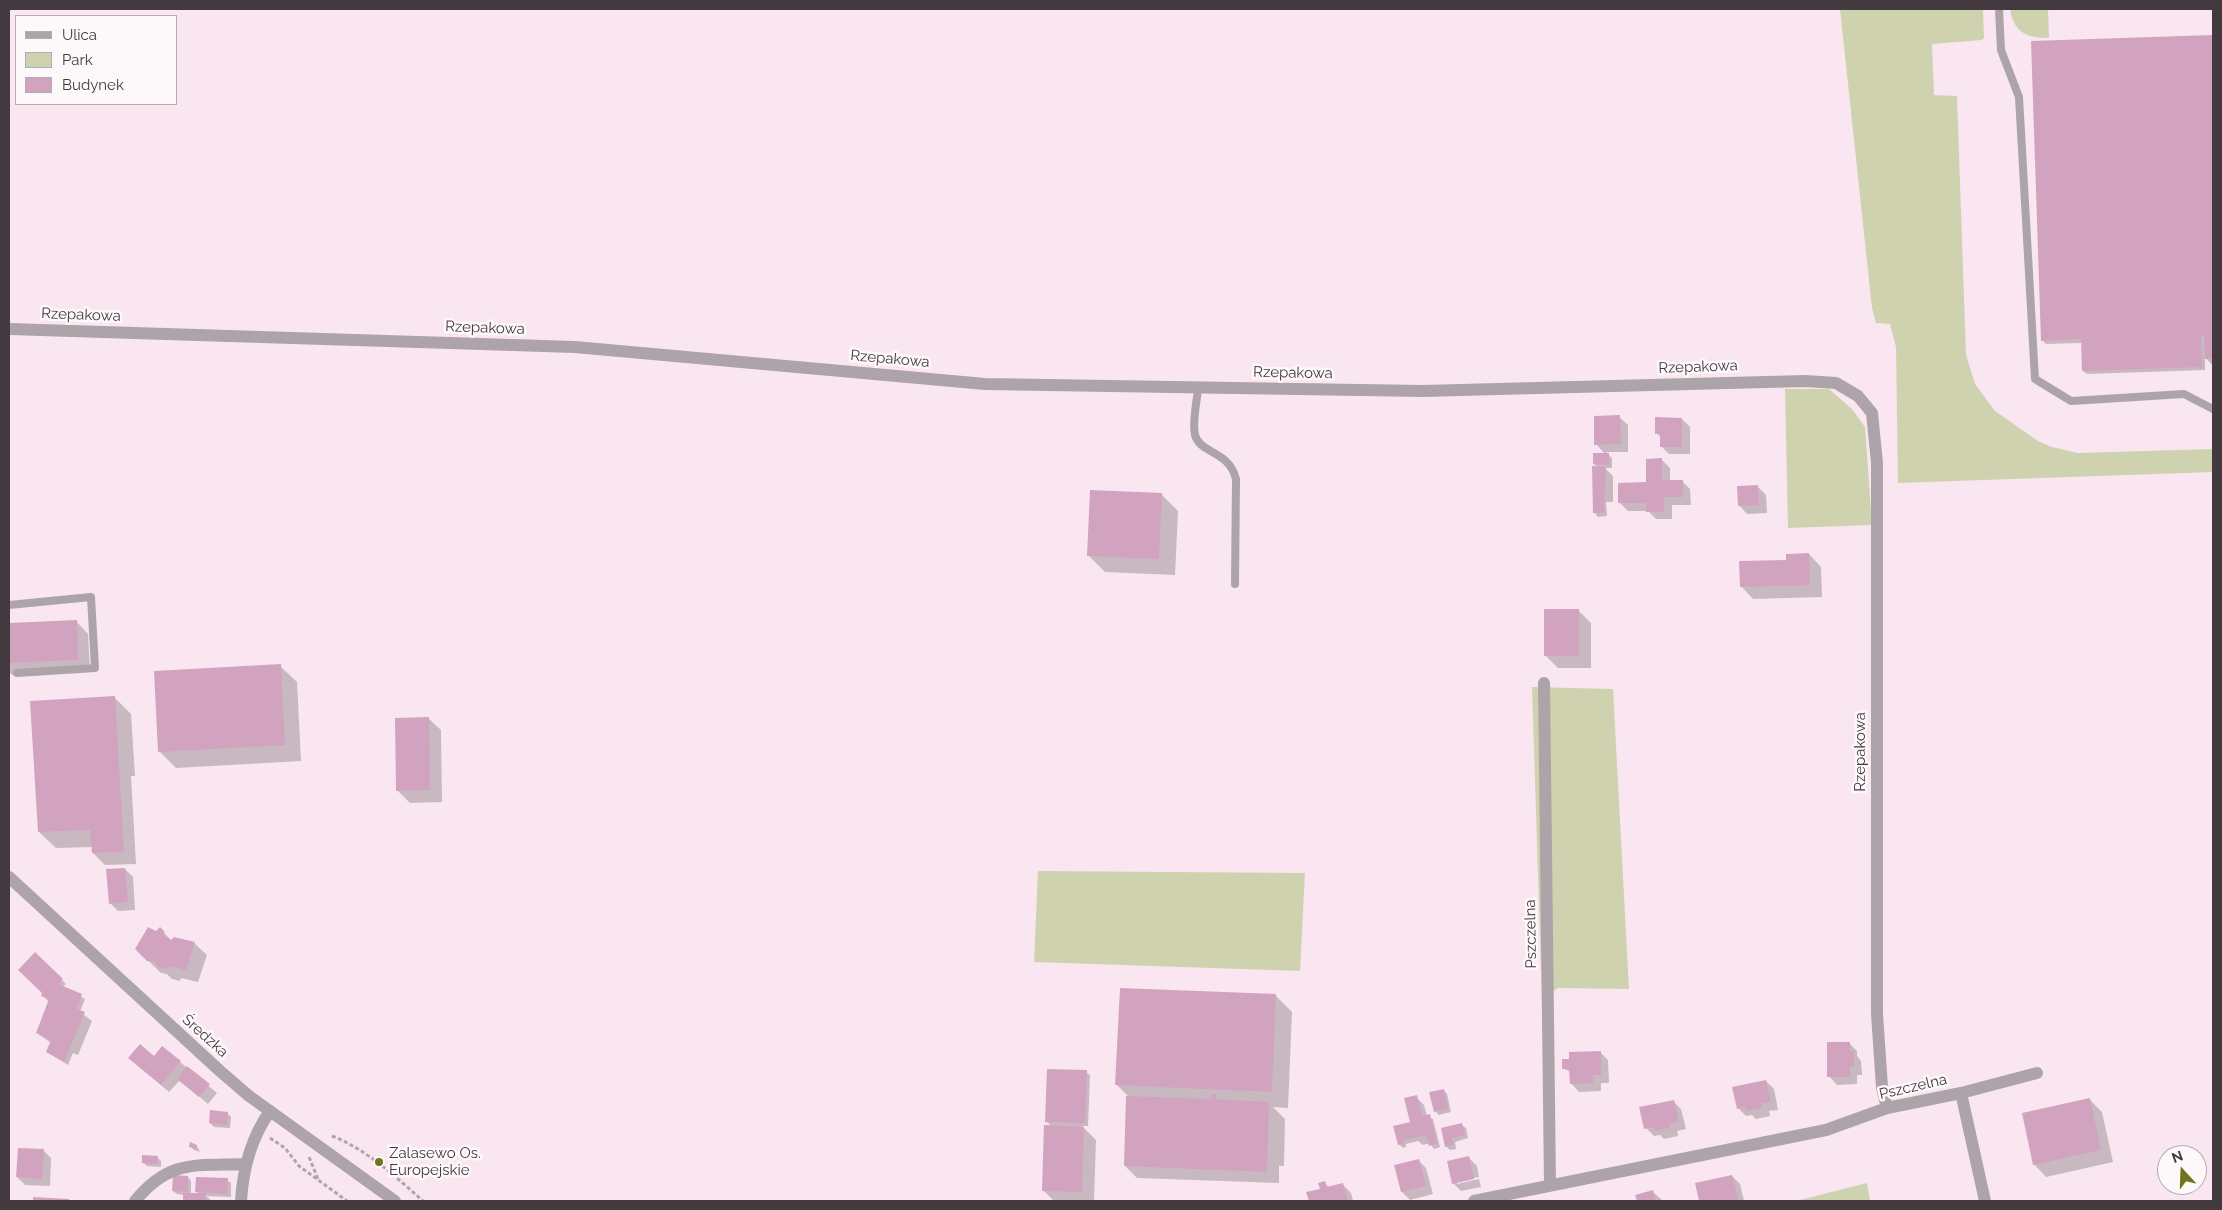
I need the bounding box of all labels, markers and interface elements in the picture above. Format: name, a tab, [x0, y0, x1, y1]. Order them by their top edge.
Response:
legend	[15, 15, 178, 105]
text: Ulica	[62, 26, 97, 44]
text: Park	[62, 51, 93, 69]
text: Budynek	[62, 76, 124, 94]
street label: Rzepakowa	[41, 305, 121, 325]
street label: Rzepakowa	[445, 318, 525, 338]
street label: Rzepakowa	[850, 347, 930, 371]
street label: Rzepakowa	[1658, 357, 1738, 377]
street label: Rzepakowa	[1253, 363, 1333, 383]
street label: Rzepakowa	[1851, 712, 1869, 792]
street label: Pszczelna	[1521, 899, 1541, 969]
street label: Średzka	[178, 1011, 232, 1061]
street label: Pszczelna	[1877, 1070, 1949, 1104]
place label: Zalasewo Os. Europejskie	[389, 1144, 481, 1179]
north arrow	[2157, 1145, 2207, 1195]
text: N	[2169, 1147, 2185, 1166]
marker: Zalasewo Os. Europejskie	[373, 1156, 385, 1168]

